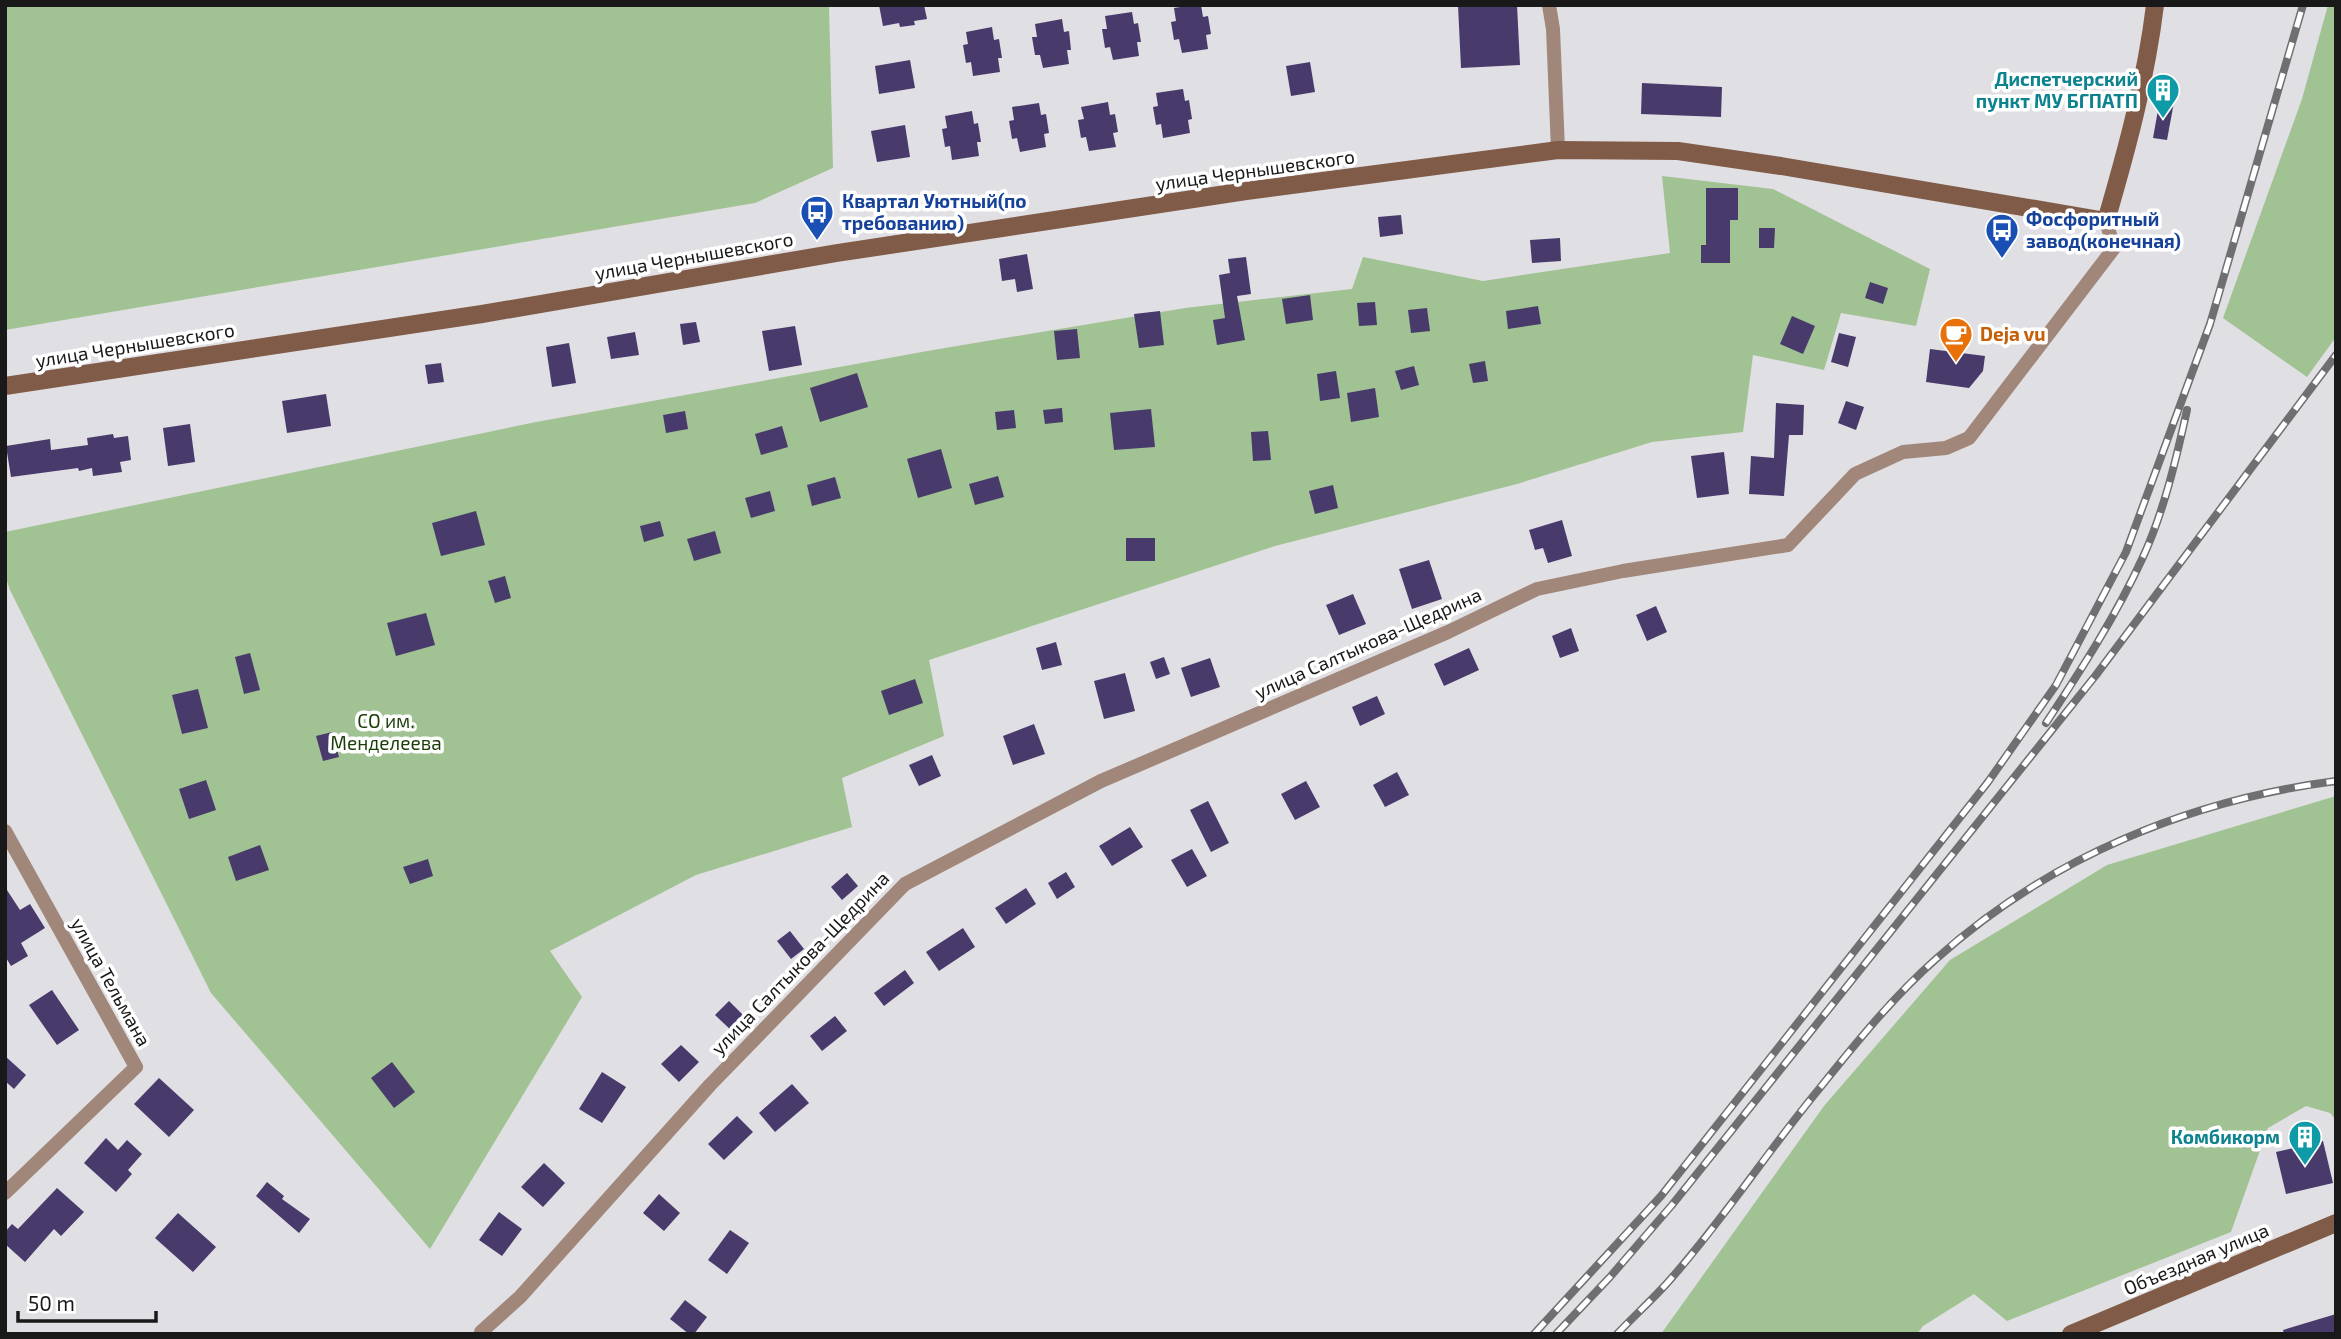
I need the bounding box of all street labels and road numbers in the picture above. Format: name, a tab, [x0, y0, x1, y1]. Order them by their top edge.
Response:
street label: улица Чернышевского	[1154, 144, 1356, 196]
street label: улица Чернышевского	[593, 227, 795, 285]
street label: улица Чернышевского	[34, 317, 236, 373]
street label: улица Салтыкова-Щедрина	[1251, 582, 1485, 704]
street label: улица Салтыкова-Щедрина	[706, 866, 894, 1060]
street label: улица Тельмана	[66, 914, 156, 1050]
street label: Объездная улица	[2120, 1218, 2272, 1300]

